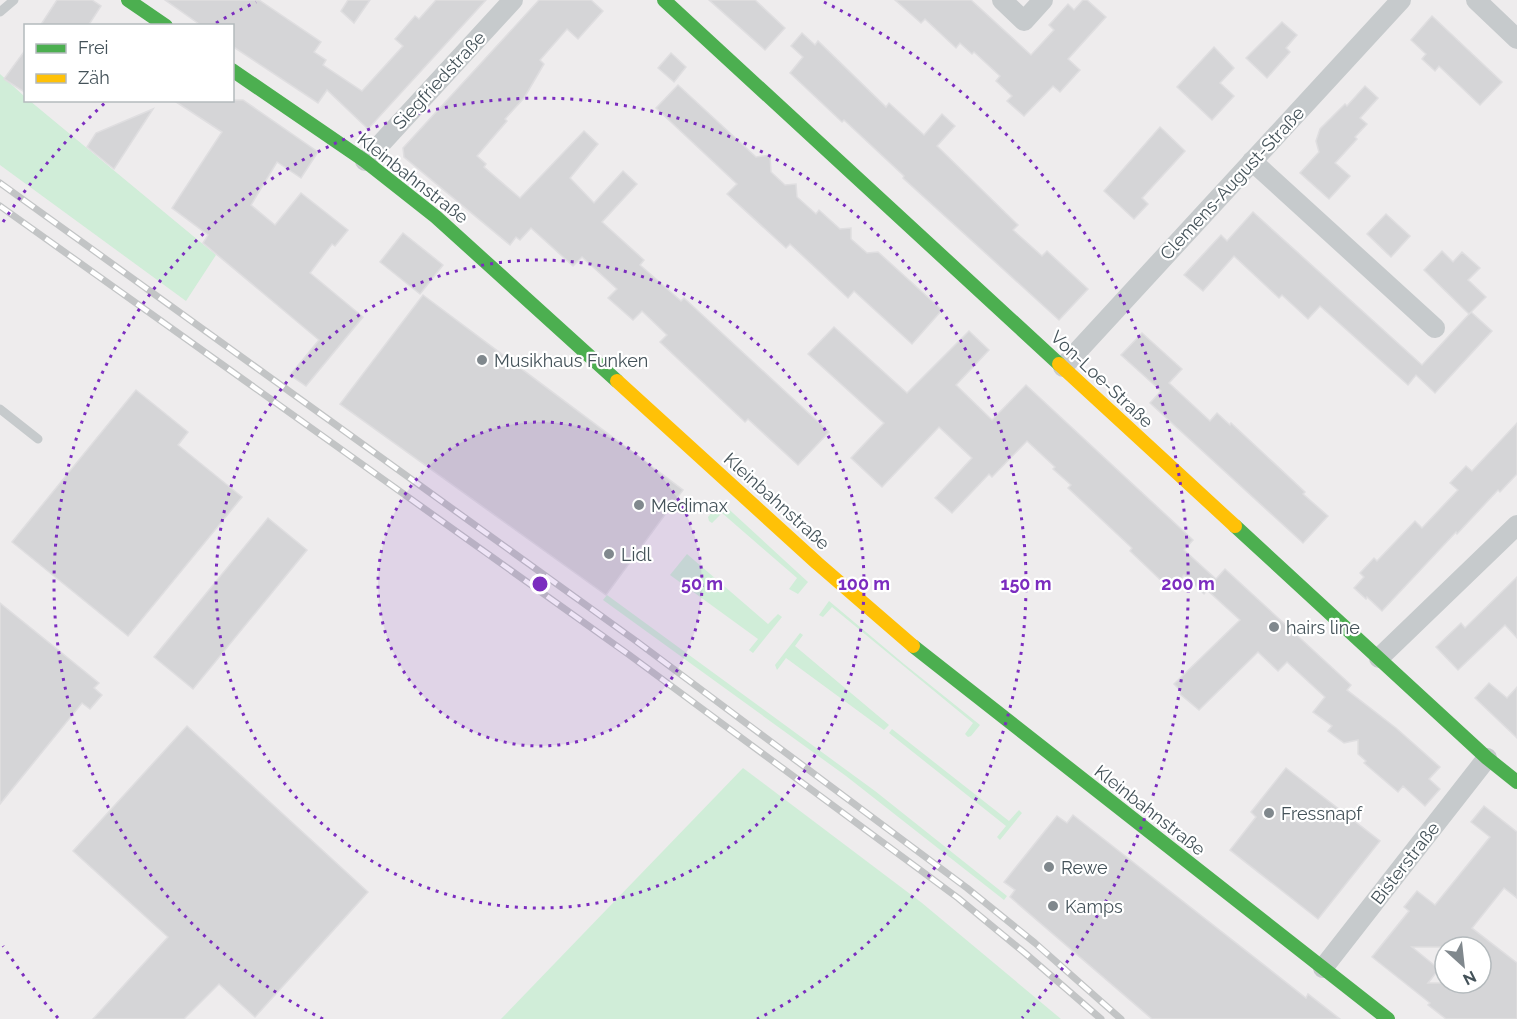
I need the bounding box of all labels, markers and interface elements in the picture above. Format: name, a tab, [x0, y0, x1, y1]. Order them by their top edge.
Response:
legend	[24, 24, 234, 102]
street label: Siegfriedstraße	[388, 27, 490, 133]
text: Frei	[78, 37, 108, 58]
text: Zäh	[78, 67, 110, 88]
street label: Clemens-August-Straße	[1156, 102, 1309, 264]
street label: Kleinbahnstraße	[353, 128, 473, 228]
street label: Von-Loe-Straße	[1046, 326, 1158, 432]
place label: Musikhaus Funken	[494, 350, 648, 371]
marker: Musikhaus Funken	[475, 353, 489, 367]
street label: Kleinbahnstraße	[720, 448, 834, 554]
place label: Medimax	[651, 495, 728, 516]
marker: Medimax	[632, 498, 646, 512]
place label: Lidl	[621, 544, 652, 565]
marker: Lidl	[602, 547, 616, 561]
text: 50 m	[681, 573, 723, 594]
text: 100 m	[838, 573, 890, 594]
text: 150 m	[1001, 573, 1052, 594]
text: 200 m	[1161, 573, 1215, 594]
centre of rings	[530, 574, 550, 594]
place label: hairs line	[1286, 617, 1360, 638]
marker: hairs line	[1267, 620, 1281, 634]
street label: Kleinbahnstraße	[1090, 760, 1210, 860]
place label: Fressnapf	[1281, 803, 1363, 824]
marker: Fressnapf	[1262, 806, 1276, 820]
street label: Bisterstraße	[1366, 817, 1444, 908]
place label: Rewe	[1061, 857, 1108, 878]
marker: Rewe	[1042, 860, 1056, 874]
place label: Kamps	[1065, 896, 1123, 917]
marker: Kamps	[1046, 899, 1060, 913]
north arrow	[1433, 935, 1493, 995]
text: N	[1460, 967, 1479, 989]

